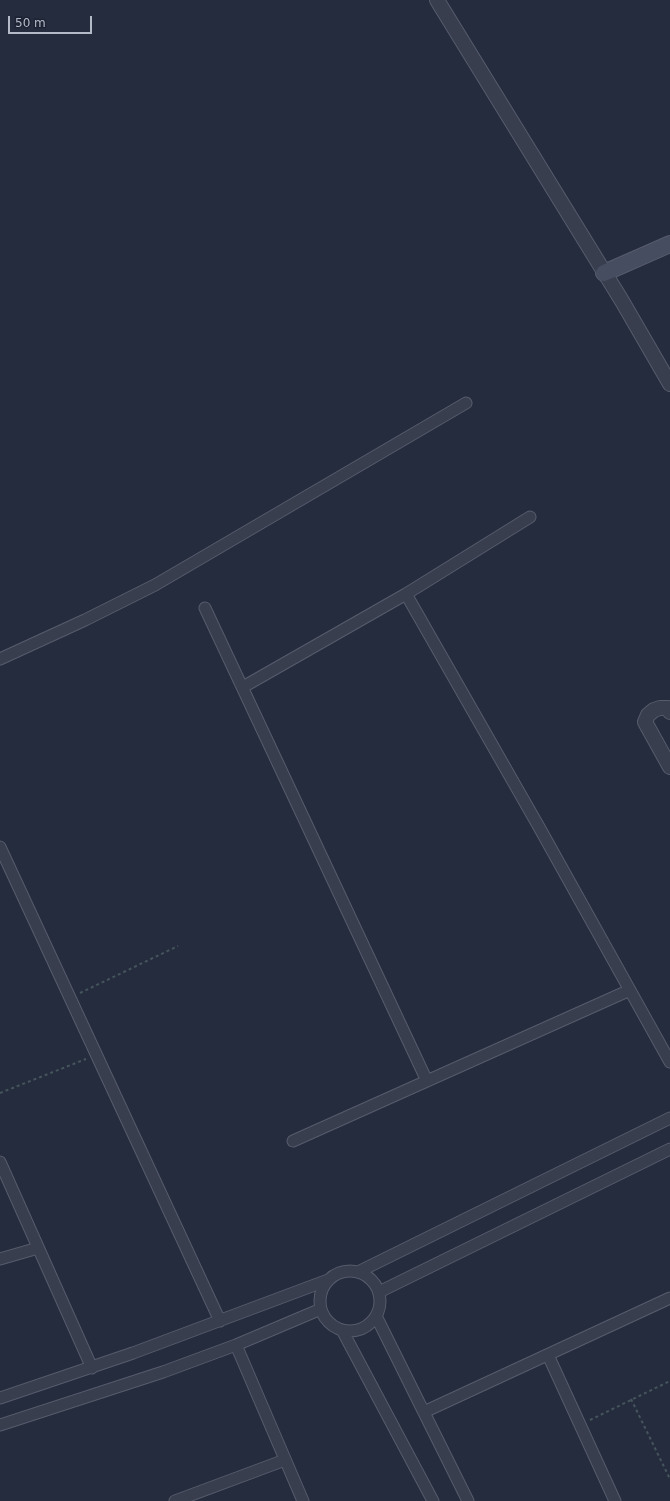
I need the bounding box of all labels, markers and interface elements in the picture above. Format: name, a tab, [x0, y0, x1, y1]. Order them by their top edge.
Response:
scale bar	[10, 8, 94, 34]
text: 50 m	[15, 16, 46, 30]

